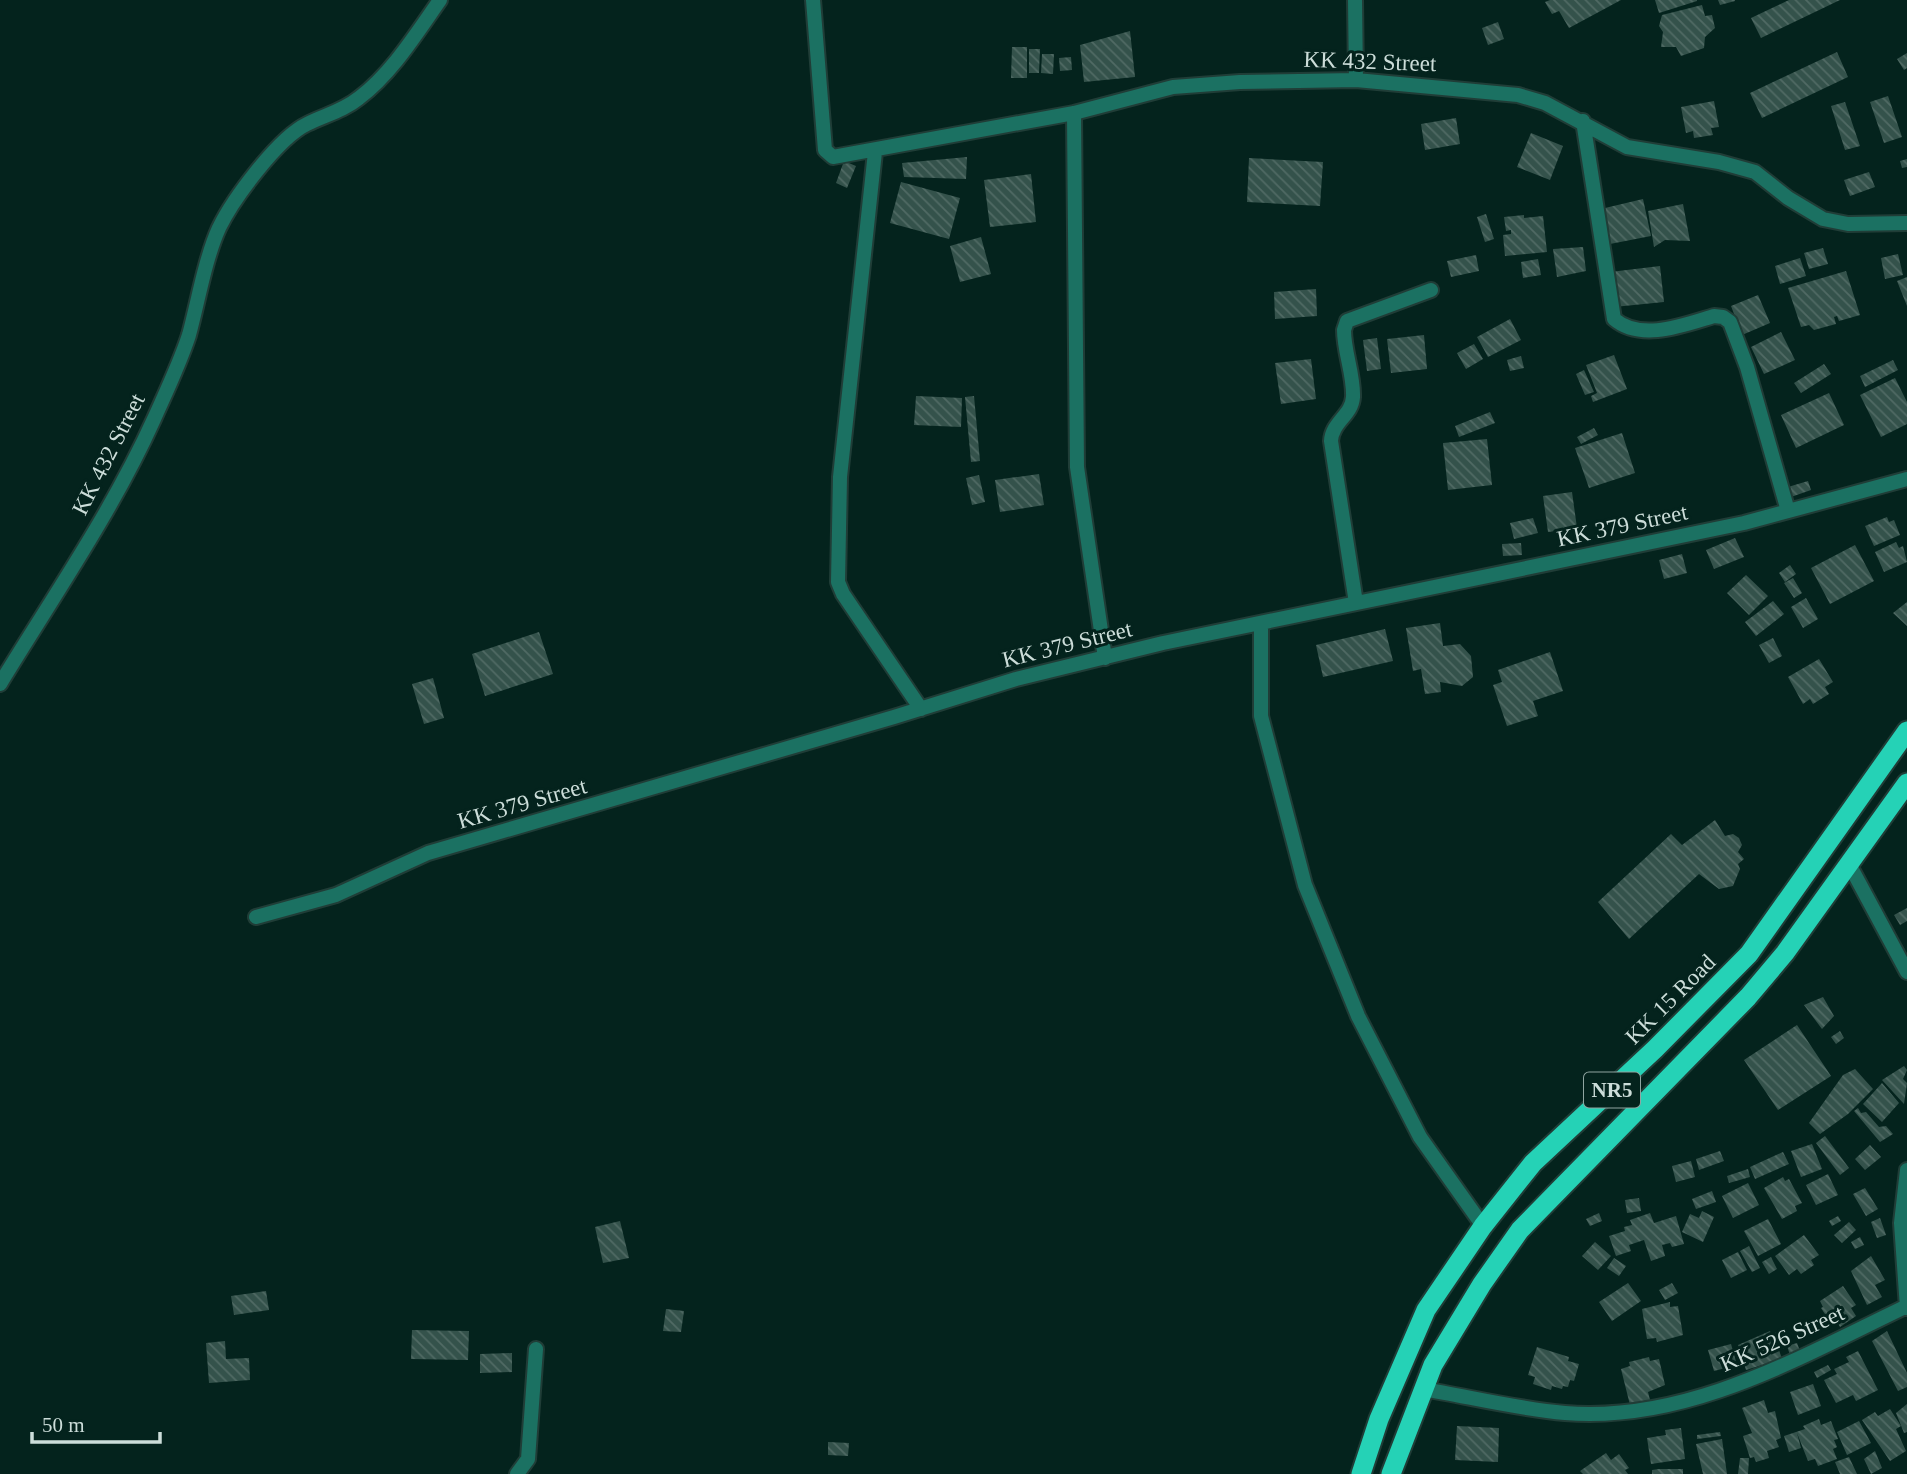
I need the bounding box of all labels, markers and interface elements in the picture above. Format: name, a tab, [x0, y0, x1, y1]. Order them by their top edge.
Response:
street label: KK 432 Street	[1303, 47, 1437, 76]
street label: KK 432 Street	[67, 389, 150, 519]
street label: KK 379 Street	[1555, 499, 1690, 552]
street label: KK 379 Street	[1000, 616, 1135, 673]
street label: KK 379 Street	[455, 773, 590, 834]
street label: KK 15 Road	[1620, 949, 1721, 1049]
road number: NR5	[1584, 1072, 1640, 1108]
street label: KK 526 Street	[1716, 1300, 1849, 1377]
scale bar	[32, 1400, 159, 1444]
text: 50 m	[42, 1413, 85, 1437]

